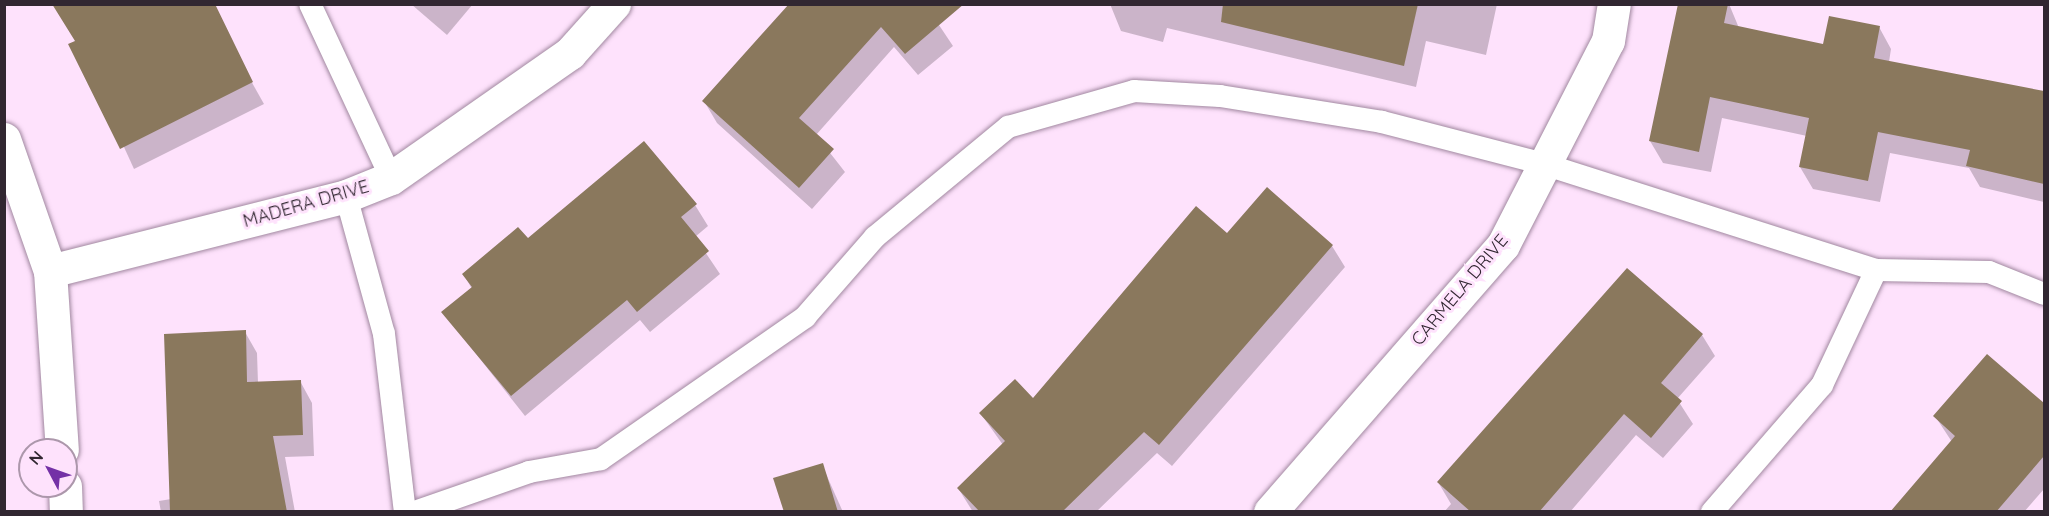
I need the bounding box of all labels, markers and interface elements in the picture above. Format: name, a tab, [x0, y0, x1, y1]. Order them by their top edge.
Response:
street label: MADERA DRIVE	[241, 176, 371, 232]
street label: CARMELA DRIVE	[1407, 230, 1513, 350]
north arrow	[18, 438, 78, 498]
text: N	[25, 447, 47, 469]

